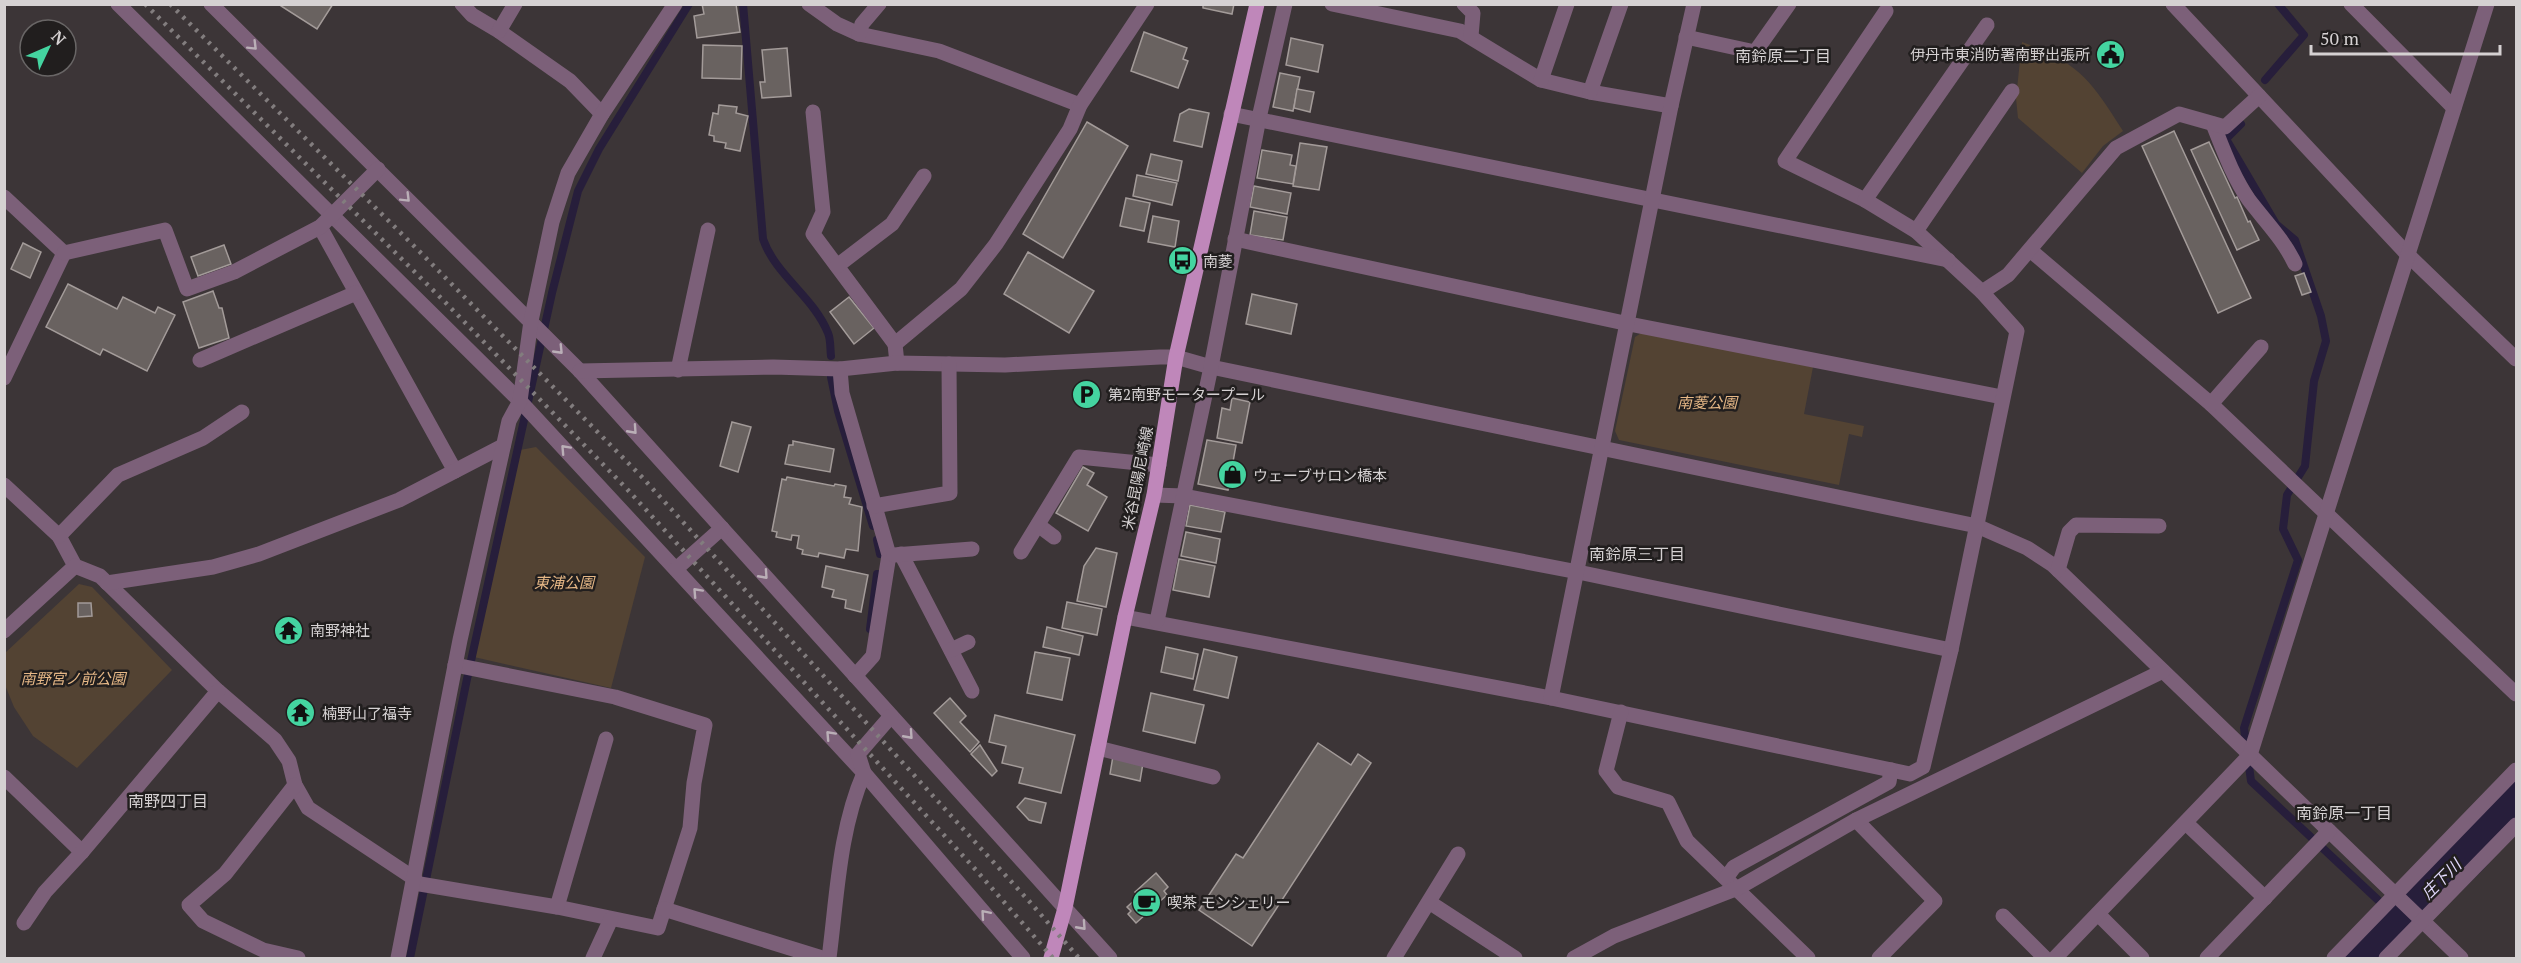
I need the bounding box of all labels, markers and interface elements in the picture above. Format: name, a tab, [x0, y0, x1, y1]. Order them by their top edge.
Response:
north arrow	[18, 18, 78, 78]
scale bar	[2311, 18, 2500, 56]
text: N	[47, 26, 71, 50]
text: 50 m	[2320, 26, 2360, 50]
one-way arrow	[245, 38, 256, 49]
public building icon: 伊丹市東消防署南野出張所	[2095, 38, 2127, 70]
place label: 伊丹市東消防署南野出張所	[1910, 44, 2090, 64]
district label: 南鈴原二丁目	[1735, 45, 1831, 67]
one-way arrow	[399, 190, 410, 201]
bus stop icon: 南菱	[1166, 245, 1198, 277]
place label: 南菱	[1203, 251, 1233, 271]
one-way arrow	[552, 344, 563, 354]
parking icon: 第2南野モータープール	[1071, 378, 1103, 410]
place label: 第2南野モータープール	[1108, 384, 1265, 404]
park label: 南菱公園	[1677, 392, 1739, 412]
one-way arrow	[626, 423, 637, 434]
street label: 米谷昆陽尼崎線	[1117, 425, 1157, 531]
one-way arrow	[561, 445, 572, 456]
shop icon: ウェーブサロン橋本	[1216, 459, 1248, 491]
place label: ウェーブサロン橋本	[1253, 465, 1387, 485]
district label: 南鈴原三丁目	[1589, 543, 1685, 565]
one-way arrow	[757, 568, 768, 579]
park label: 東浦公園	[534, 572, 596, 592]
one-way arrow	[693, 589, 704, 599]
temple icon: 南野神社	[273, 614, 305, 646]
place label: 南野神社	[310, 620, 370, 640]
park label: 南野宮ノ前公園	[20, 668, 127, 688]
temple icon: 楠野山了福寺	[285, 697, 317, 729]
place label: 楠野山了福寺	[322, 703, 412, 723]
one-way arrow	[902, 728, 913, 739]
one-way arrow	[826, 732, 837, 743]
district label: 南野四丁目	[128, 790, 208, 812]
district label: 南鈴原一丁目	[2296, 802, 2392, 824]
water label: 庄下川	[2416, 853, 2467, 904]
cafe icon: 喫茶 モンシェリー	[1130, 886, 1162, 918]
place label: 喫茶 モンシェリー	[1167, 892, 1291, 912]
one-way arrow	[982, 910, 993, 921]
one-way arrow	[1075, 920, 1086, 930]

